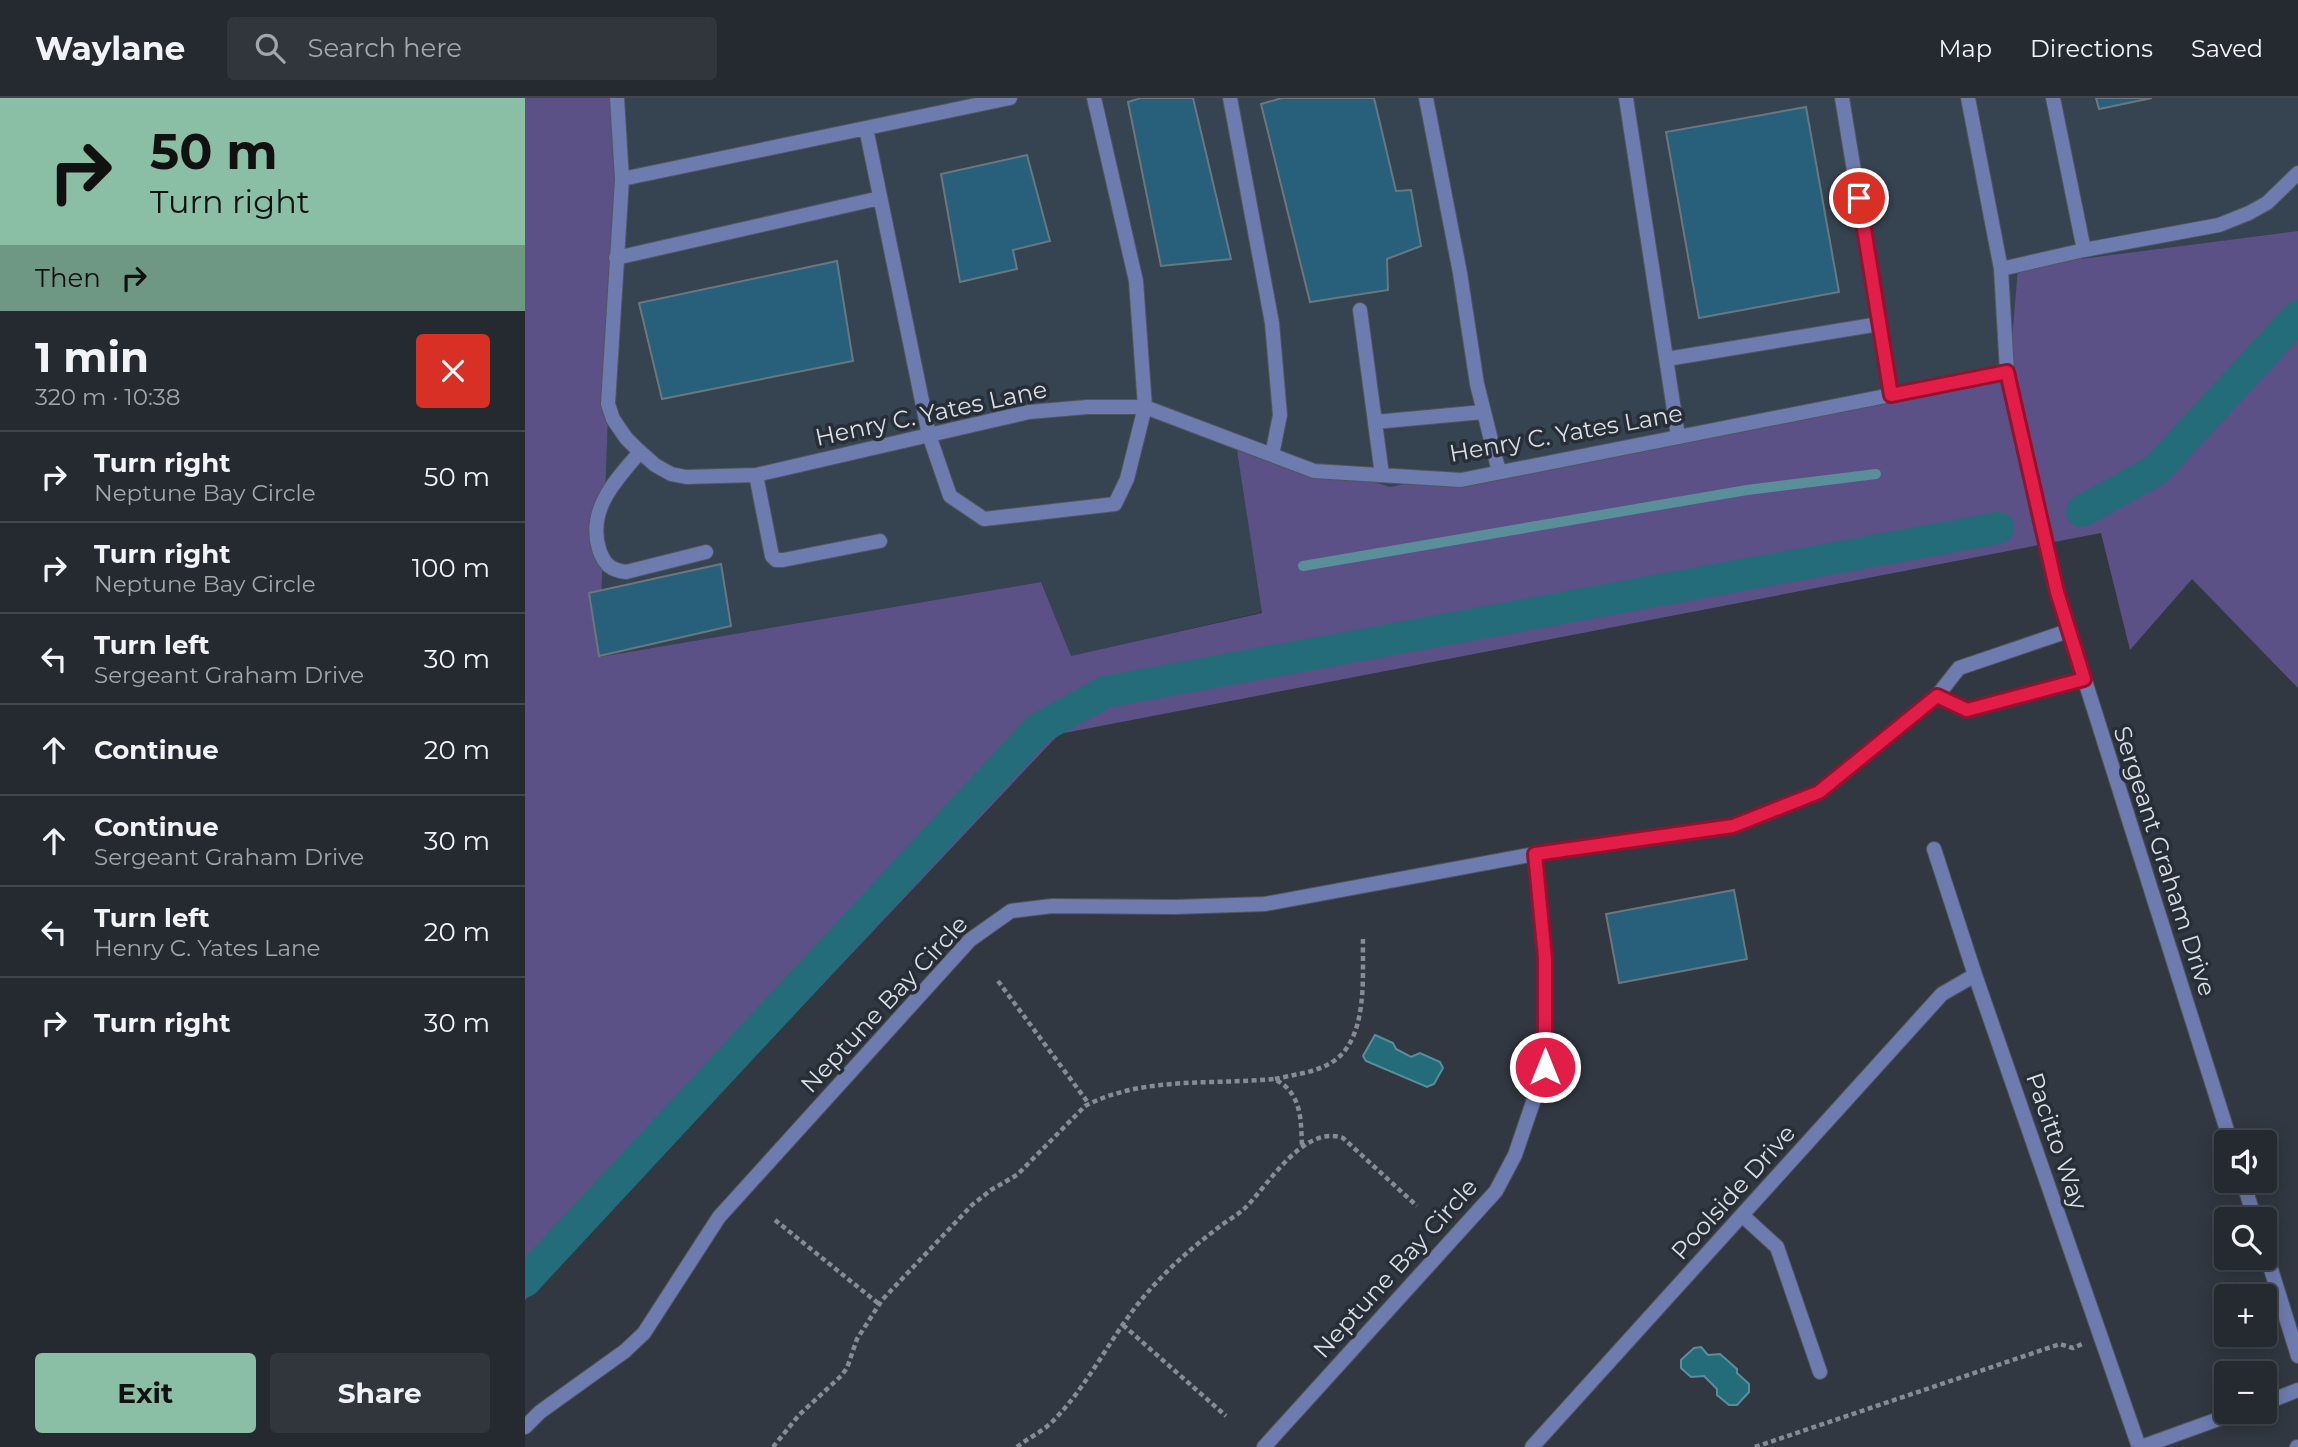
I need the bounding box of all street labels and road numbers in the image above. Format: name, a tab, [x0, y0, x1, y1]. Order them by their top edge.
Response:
street label: Henry C. Yates Lane	[812, 374, 1050, 452]
street label: Henry C. Yates Lane	[1447, 398, 1685, 468]
street label: Sergeant Graham Drive	[2108, 722, 2222, 1000]
street label: Neptune Bay Circle	[795, 910, 973, 1098]
street label: Pacitto Way	[2020, 1069, 2094, 1213]
street label: Poolside Drive	[1665, 1119, 1801, 1265]
street label: Neptune Bay Circle	[1307, 1172, 1483, 1364]

